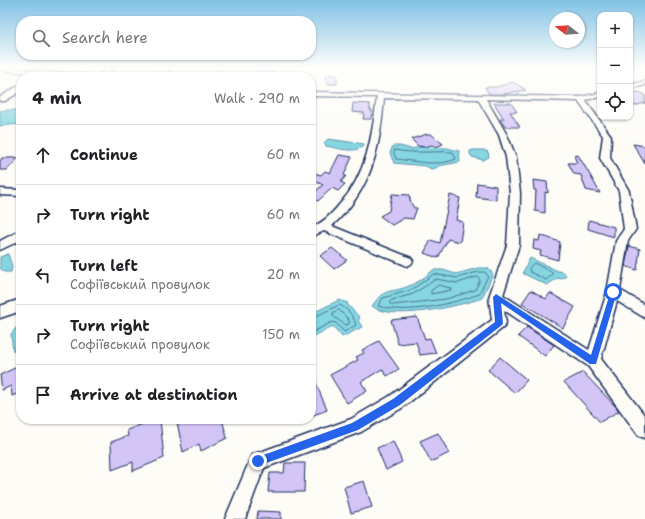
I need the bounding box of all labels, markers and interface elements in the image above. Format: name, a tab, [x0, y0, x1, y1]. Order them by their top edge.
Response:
north arrow	[549, 12, 585, 48]
map controls	[597, 12, 633, 120]
button: +	[597, 12, 633, 48]
search box	[16, 16, 316, 60]
icon: search	[30, 27, 52, 49]
text: Search here	[62, 28, 148, 48]
button: −	[597, 48, 633, 84]
button: locate	[597, 84, 633, 120]
text: 4 min	[32, 87, 82, 109]
text: Walk · 290 m	[214, 90, 300, 107]
icon: ahead	[32, 144, 54, 166]
text: Continue	[70, 145, 138, 165]
text: 60 m	[267, 146, 300, 163]
icon: right	[32, 204, 54, 226]
text: Turn right	[70, 205, 150, 225]
text: 60 m	[267, 206, 300, 223]
text: Turn left	[70, 256, 138, 276]
icon: left	[32, 264, 54, 286]
text: 20 m	[267, 266, 300, 283]
text: Софіївський провулок	[70, 276, 210, 293]
route start	[604, 283, 622, 301]
text: Turn right	[70, 316, 150, 336]
icon: right	[32, 324, 54, 346]
text: 150 m	[262, 326, 300, 343]
text: Софіївський провулок	[70, 336, 210, 353]
icon: arrive	[32, 384, 54, 406]
text: Arrive at destination	[70, 385, 238, 405]
route end	[249, 452, 267, 470]

